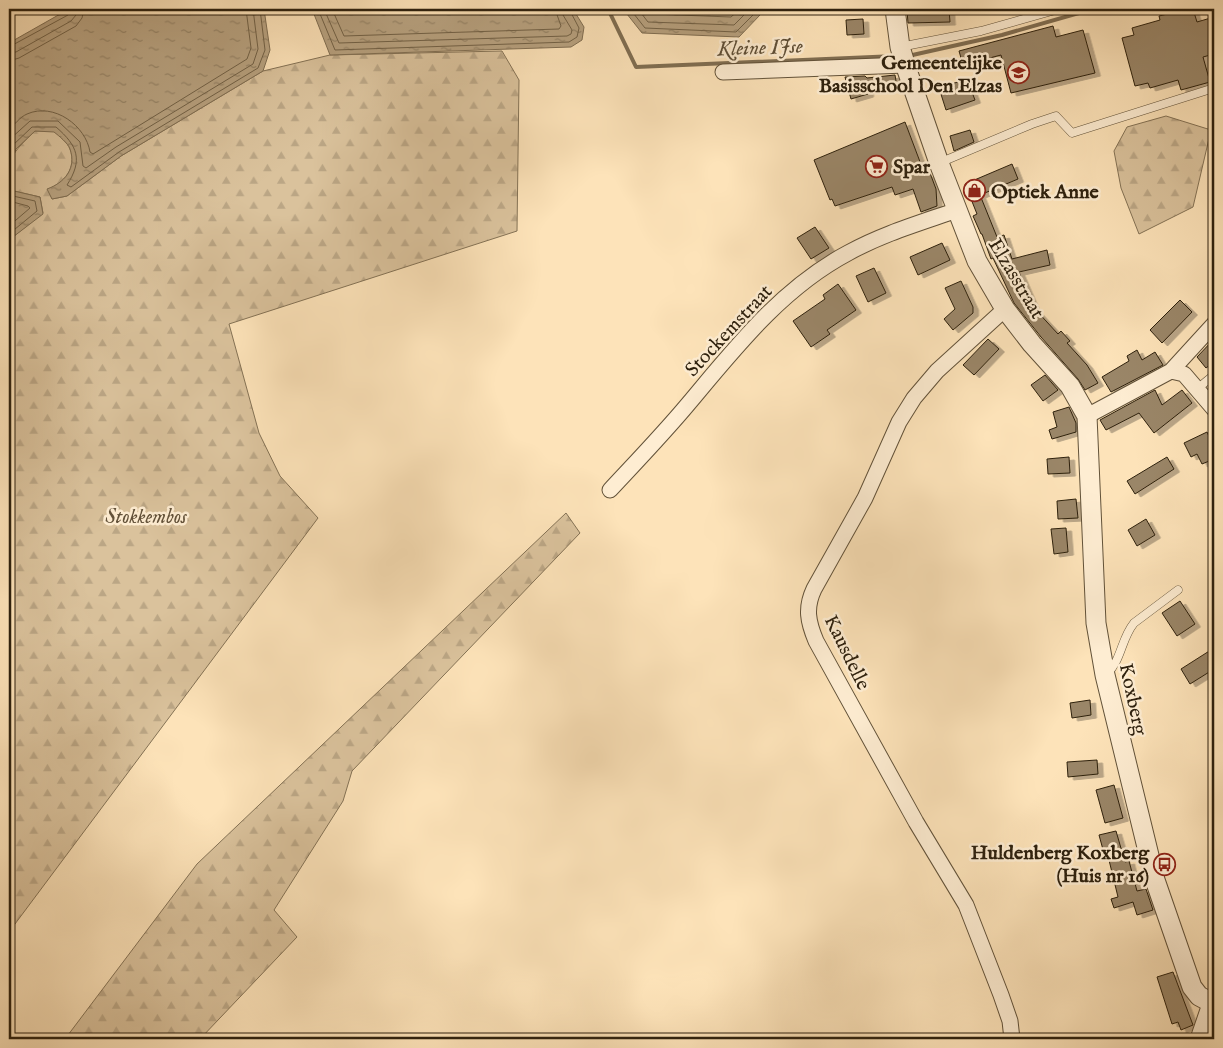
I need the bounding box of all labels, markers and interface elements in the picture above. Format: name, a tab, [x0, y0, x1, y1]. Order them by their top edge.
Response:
water label: Kleine IJse	[716, 34, 803, 64]
place label: Gemeentelijke Basisschool Den Elzas	[819, 51, 1003, 99]
school or university icon: Gemeentelijke Basisschool Den Elzas	[1006, 61, 1030, 85]
supermarket icon: Spar	[865, 154, 889, 178]
place label: Spar	[893, 155, 931, 180]
shop icon: Optiek Anne	[963, 179, 987, 203]
place label: Optiek Anne	[991, 180, 1100, 205]
street label: Elzasstraat	[982, 234, 1050, 324]
street label: Stockemstraat	[680, 280, 778, 382]
park label: Stokkembos	[105, 505, 187, 530]
street label: Kausdelle	[818, 611, 876, 694]
street label: Koxberg	[1113, 661, 1153, 739]
place label: Huldenberg Koxberg (Huis nr 16)	[971, 841, 1150, 889]
bus stop icon: Huldenberg Koxberg (Huis nr 16)	[1153, 852, 1177, 876]

